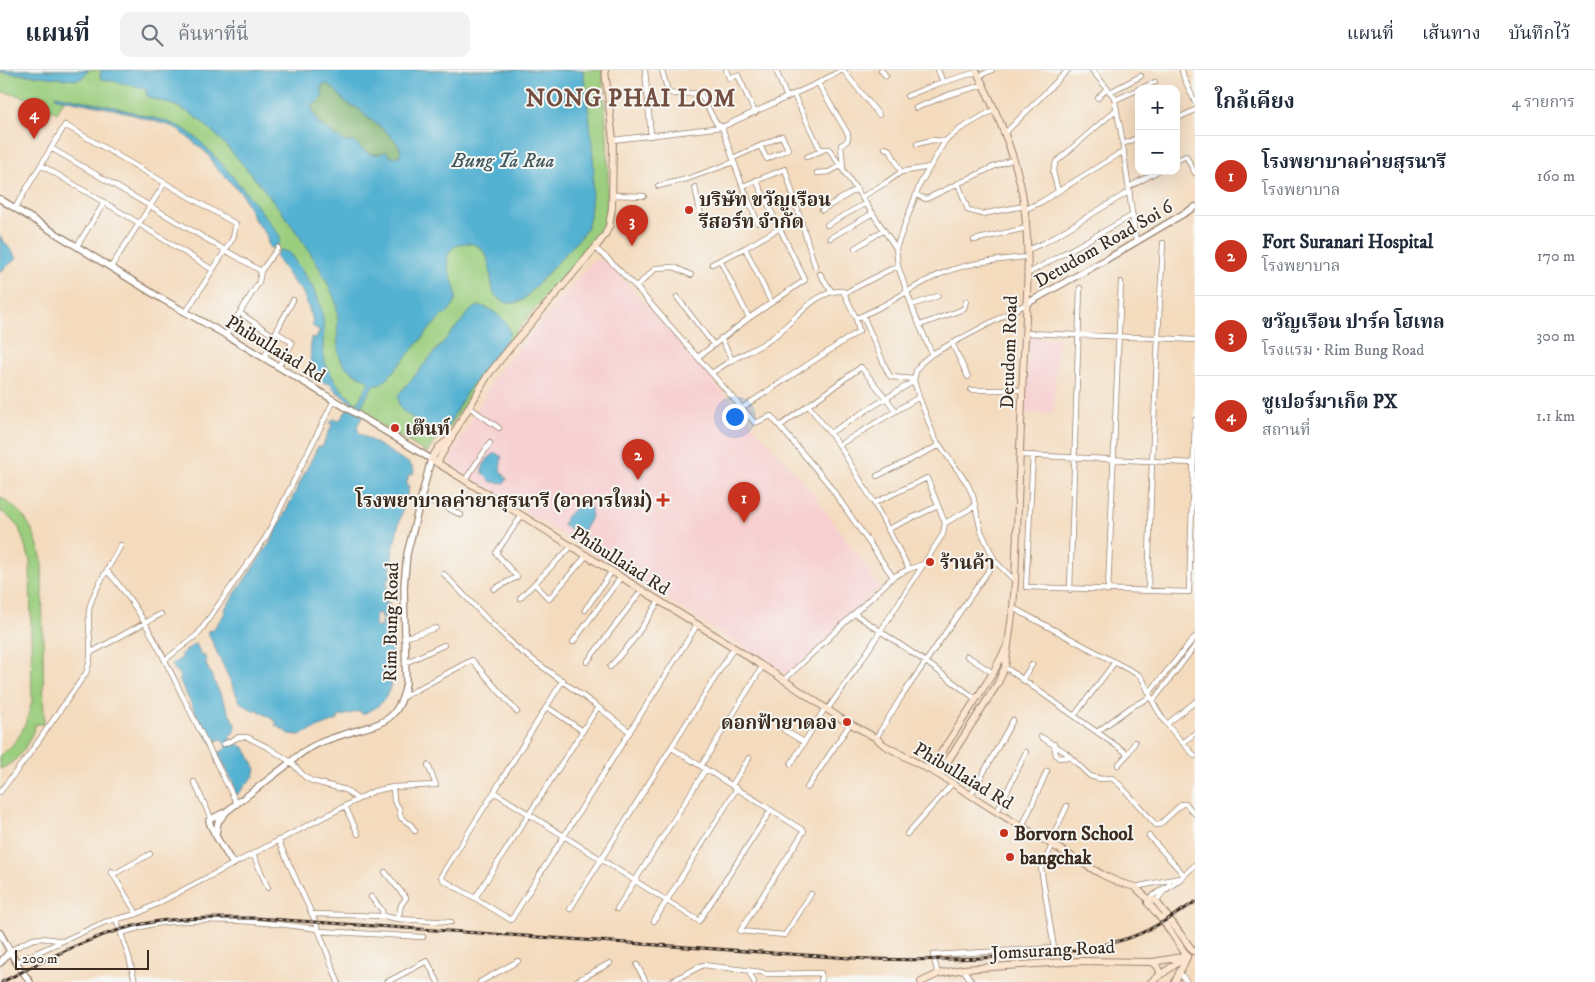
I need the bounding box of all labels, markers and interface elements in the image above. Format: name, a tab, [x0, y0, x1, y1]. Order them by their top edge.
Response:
search box	[120, 12, 470, 57]
text: แผนที่	[25, 19, 90, 49]
icon: search	[138, 21, 166, 49]
text: ค้นหาที่นี่	[178, 23, 249, 46]
text: แผนที่	[1347, 23, 1394, 45]
text: เส้นทาง	[1422, 23, 1481, 45]
text: บันทึกไว้	[1509, 23, 1570, 45]
district label: NONG PHAI LOM	[526, 84, 736, 114]
map controls	[1135, 85, 1180, 175]
button: +	[1135, 85, 1180, 130]
text: ใกล้เคียง	[1215, 89, 1295, 115]
text: 4 รายการ	[1511, 92, 1575, 112]
pin: 4	[18, 98, 50, 139]
button: −	[1135, 130, 1180, 175]
water label: Bung Ta Rua	[451, 149, 554, 174]
text: โรงพยาบาลค่ายสุรนารี	[1262, 151, 1446, 174]
text: 1	[1228, 166, 1234, 186]
text: 160 m	[1537, 166, 1575, 186]
text: โรงพยาบาล	[1262, 180, 1340, 200]
place label: บริษัท ขวัญเรือน รีสอร์ท จำกัด	[698, 189, 831, 234]
street label: Detudom Road Soi 6	[1031, 195, 1178, 293]
marker: บริษัท ขวัญเรือน รีสอร์ท จำกัด	[683, 204, 695, 216]
pin: 3	[616, 205, 648, 246]
text: Fort Suranari Hospital	[1262, 231, 1433, 254]
text: 2	[1227, 246, 1235, 266]
text: 170 m	[1537, 246, 1575, 266]
text: โรงพยาบาล	[1262, 256, 1340, 276]
street label: Detudom Road	[996, 294, 1023, 409]
street label: Phibullaiad Rd	[221, 311, 330, 388]
text: ขวัญเรือน ปาร์ค โฮเทล	[1262, 311, 1445, 334]
text: 3	[1228, 326, 1234, 346]
text: 300 m	[1536, 326, 1575, 346]
text: โรงแรม · Rim Bung Road	[1262, 340, 1424, 360]
text: ซูเปอร์มาเก็ต PX	[1262, 391, 1397, 414]
your location	[722, 404, 748, 430]
text: 4	[1226, 406, 1236, 426]
text: 1.1 km	[1536, 406, 1575, 426]
place label: เต๊นท์	[405, 417, 451, 441]
text: สถานที่	[1262, 420, 1310, 440]
marker: เต๊นท์	[389, 422, 401, 434]
pin: 2	[622, 439, 654, 480]
pin: 1	[728, 482, 760, 523]
place label: โรงพยาบาลค่ายาสุรนารี (อาคารใหม่)	[354, 487, 652, 513]
marker: โรงพยาบาลค่ายาสุรนารี (อาคารใหม่)	[656, 493, 670, 507]
street label: Phibullaiad Rd	[567, 522, 674, 601]
place label: ร้านค้า	[940, 552, 995, 575]
marker: ร้านค้า	[924, 556, 936, 568]
street label: Rim Bung Road	[379, 561, 404, 682]
place label: ดอกฟ้ายาดอง	[721, 712, 837, 735]
marker: ดอกฟ้ายาดอง	[841, 716, 853, 728]
street label: Phibullaiad Rd	[909, 738, 1018, 815]
place label: Borvorn School	[1014, 823, 1133, 846]
marker: Borvorn School	[998, 827, 1010, 839]
place label: bangchak	[1019, 847, 1092, 870]
marker: bangchak	[1004, 851, 1016, 863]
street label: Jomsurang Road	[989, 936, 1116, 965]
scale bar	[15, 947, 149, 970]
text: 200 m	[22, 950, 57, 968]

